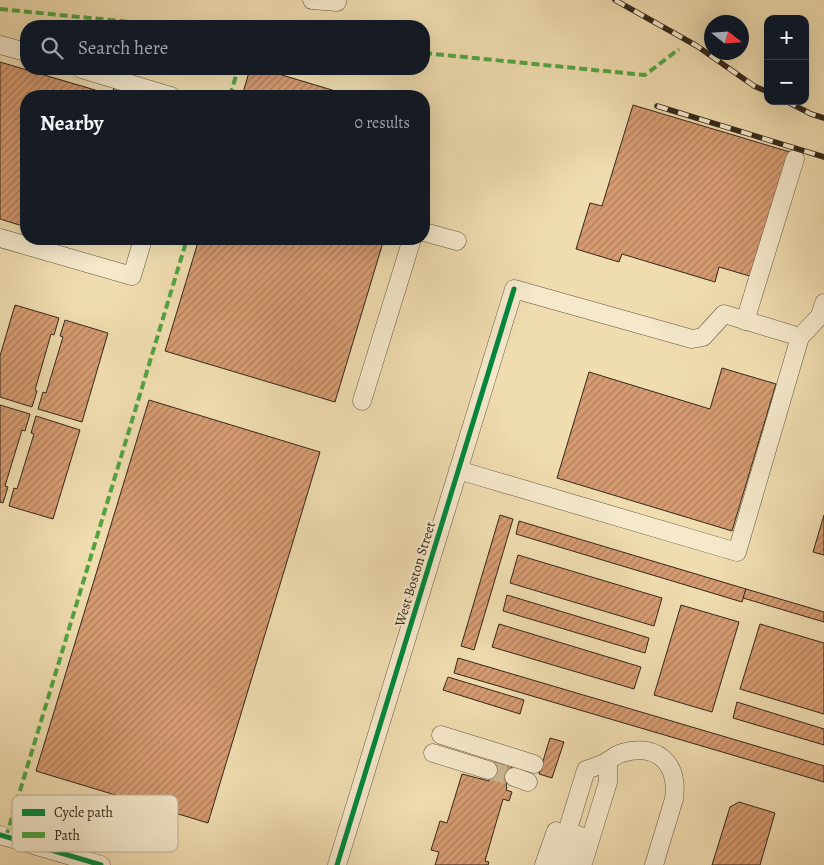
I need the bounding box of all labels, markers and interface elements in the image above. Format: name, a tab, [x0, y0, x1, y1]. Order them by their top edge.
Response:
north arrow	[704, 15, 749, 60]
map controls	[764, 15, 809, 105]
button: +	[764, 15, 809, 60]
search box	[20, 20, 430, 75]
icon: search	[38, 34, 66, 62]
text: Search here	[78, 35, 168, 61]
button: −	[764, 60, 809, 105]
text: Nearby	[40, 109, 103, 137]
text: 0 results	[354, 112, 410, 134]
street label: West Boston Street	[390, 519, 440, 630]
legend	[12, 795, 178, 852]
text: Cycle path	[54, 803, 114, 822]
text: Path	[54, 826, 81, 845]

